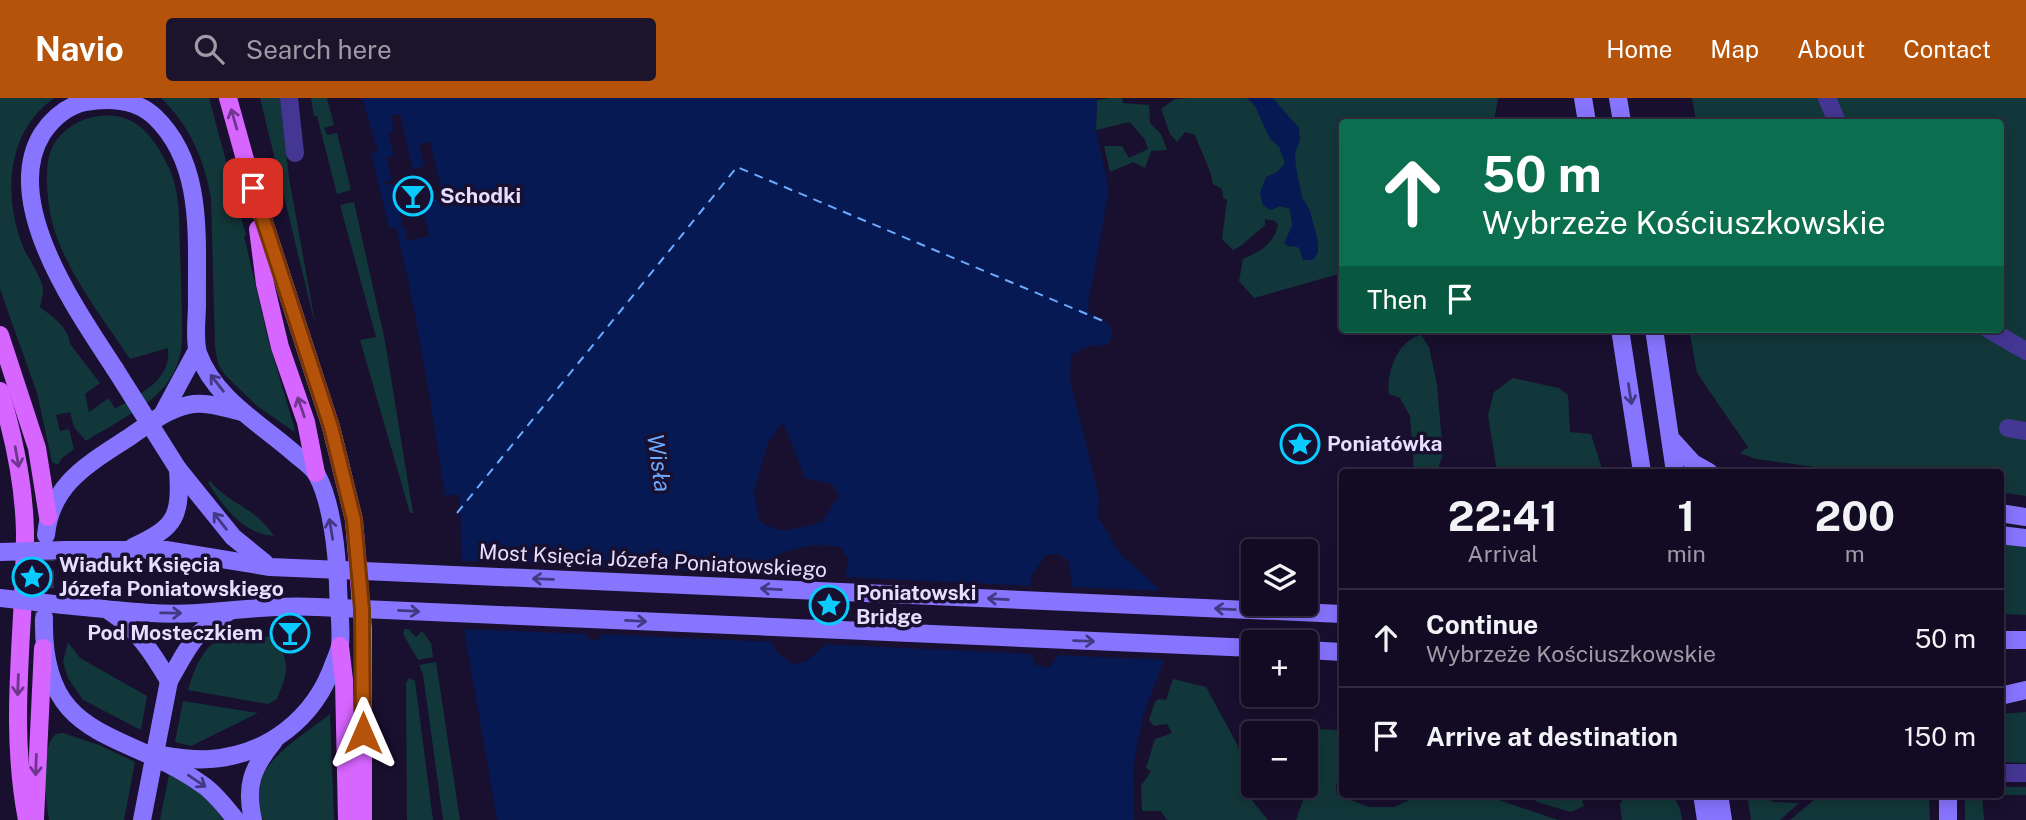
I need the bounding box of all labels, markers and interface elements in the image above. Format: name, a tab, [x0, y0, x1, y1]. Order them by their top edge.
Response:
search box	[166, 18, 656, 81]
text: Navio	[35, 30, 124, 68]
icon: search	[190, 30, 228, 68]
text: Search here	[246, 34, 392, 65]
text: Home	[1606, 35, 1672, 63]
text: Map	[1710, 35, 1759, 63]
text: About	[1797, 35, 1865, 63]
text: Contact	[1903, 35, 1991, 63]
one-way arrow	[227, 108, 240, 131]
text: 50 m	[1482, 145, 1602, 203]
icon: ahead	[1367, 147, 1458, 238]
pin	[223, 158, 283, 218]
icon: arrive	[234, 169, 272, 207]
bar icon: Schodki	[392, 175, 434, 217]
place label: Schodki	[440, 183, 521, 208]
text: Wybrzeże Kościuszkowskie	[1482, 204, 1886, 241]
icon: arrive	[1441, 280, 1479, 318]
text: Then	[1367, 284, 1427, 315]
one-way arrow	[210, 374, 225, 392]
one-way arrow	[1624, 382, 1637, 405]
one-way arrow	[294, 396, 307, 418]
place icon: Poniatówka	[1279, 423, 1321, 465]
place label: Poniatówka	[1327, 431, 1442, 456]
water label: Wisła	[642, 432, 677, 494]
one-way arrow	[10, 445, 24, 468]
text: 22:41	[1448, 491, 1558, 540]
text: 1	[1677, 491, 1695, 540]
text: 200	[1814, 491, 1895, 540]
one-way arrow	[213, 513, 228, 531]
one-way arrow	[324, 518, 337, 541]
street label: Most Księcia Józefa Poniatowskiego	[478, 539, 828, 582]
map controls	[1241, 539, 1318, 798]
button: layers	[1241, 539, 1318, 616]
text: Arrival	[1467, 540, 1538, 567]
text: min	[1667, 540, 1706, 567]
text: m	[1845, 540, 1865, 567]
place label: Wiadukt Księcia Józefa Poniatowskiego	[59, 552, 284, 601]
place icon: Wiadukt Księcia Józefa Poniatowskiego	[11, 556, 53, 598]
one-way arrow	[532, 573, 555, 586]
place label: Poniatowski Bridge	[856, 580, 976, 629]
one-way arrow	[759, 583, 782, 596]
place icon: Poniatowski Bridge	[808, 584, 850, 626]
one-way arrow	[987, 593, 1010, 606]
one-way arrow	[1214, 603, 1237, 616]
one-way arrow	[397, 605, 420, 618]
one-way arrow	[159, 606, 182, 619]
text: Continue	[1426, 609, 1538, 640]
bar icon: Pod Mosteczkiem	[269, 612, 311, 654]
one-way arrow	[625, 615, 648, 628]
icon: ahead	[1367, 619, 1405, 657]
place label: Pod Mosteczkiem	[87, 620, 263, 645]
text: 50 m	[1915, 623, 1976, 654]
button: +	[1241, 630, 1318, 707]
one-way arrow	[1072, 634, 1095, 647]
text: Wybrzeże Kościuszkowskie	[1426, 640, 1716, 667]
one-way arrow	[12, 674, 25, 697]
position arrow	[326, 696, 400, 770]
icon: arrive	[1367, 717, 1405, 755]
button: −	[1241, 721, 1318, 798]
text: Arrive at destination	[1426, 721, 1678, 752]
text: 150 m	[1904, 721, 1976, 752]
one-way arrow	[29, 753, 43, 776]
one-way arrow	[187, 774, 206, 788]

